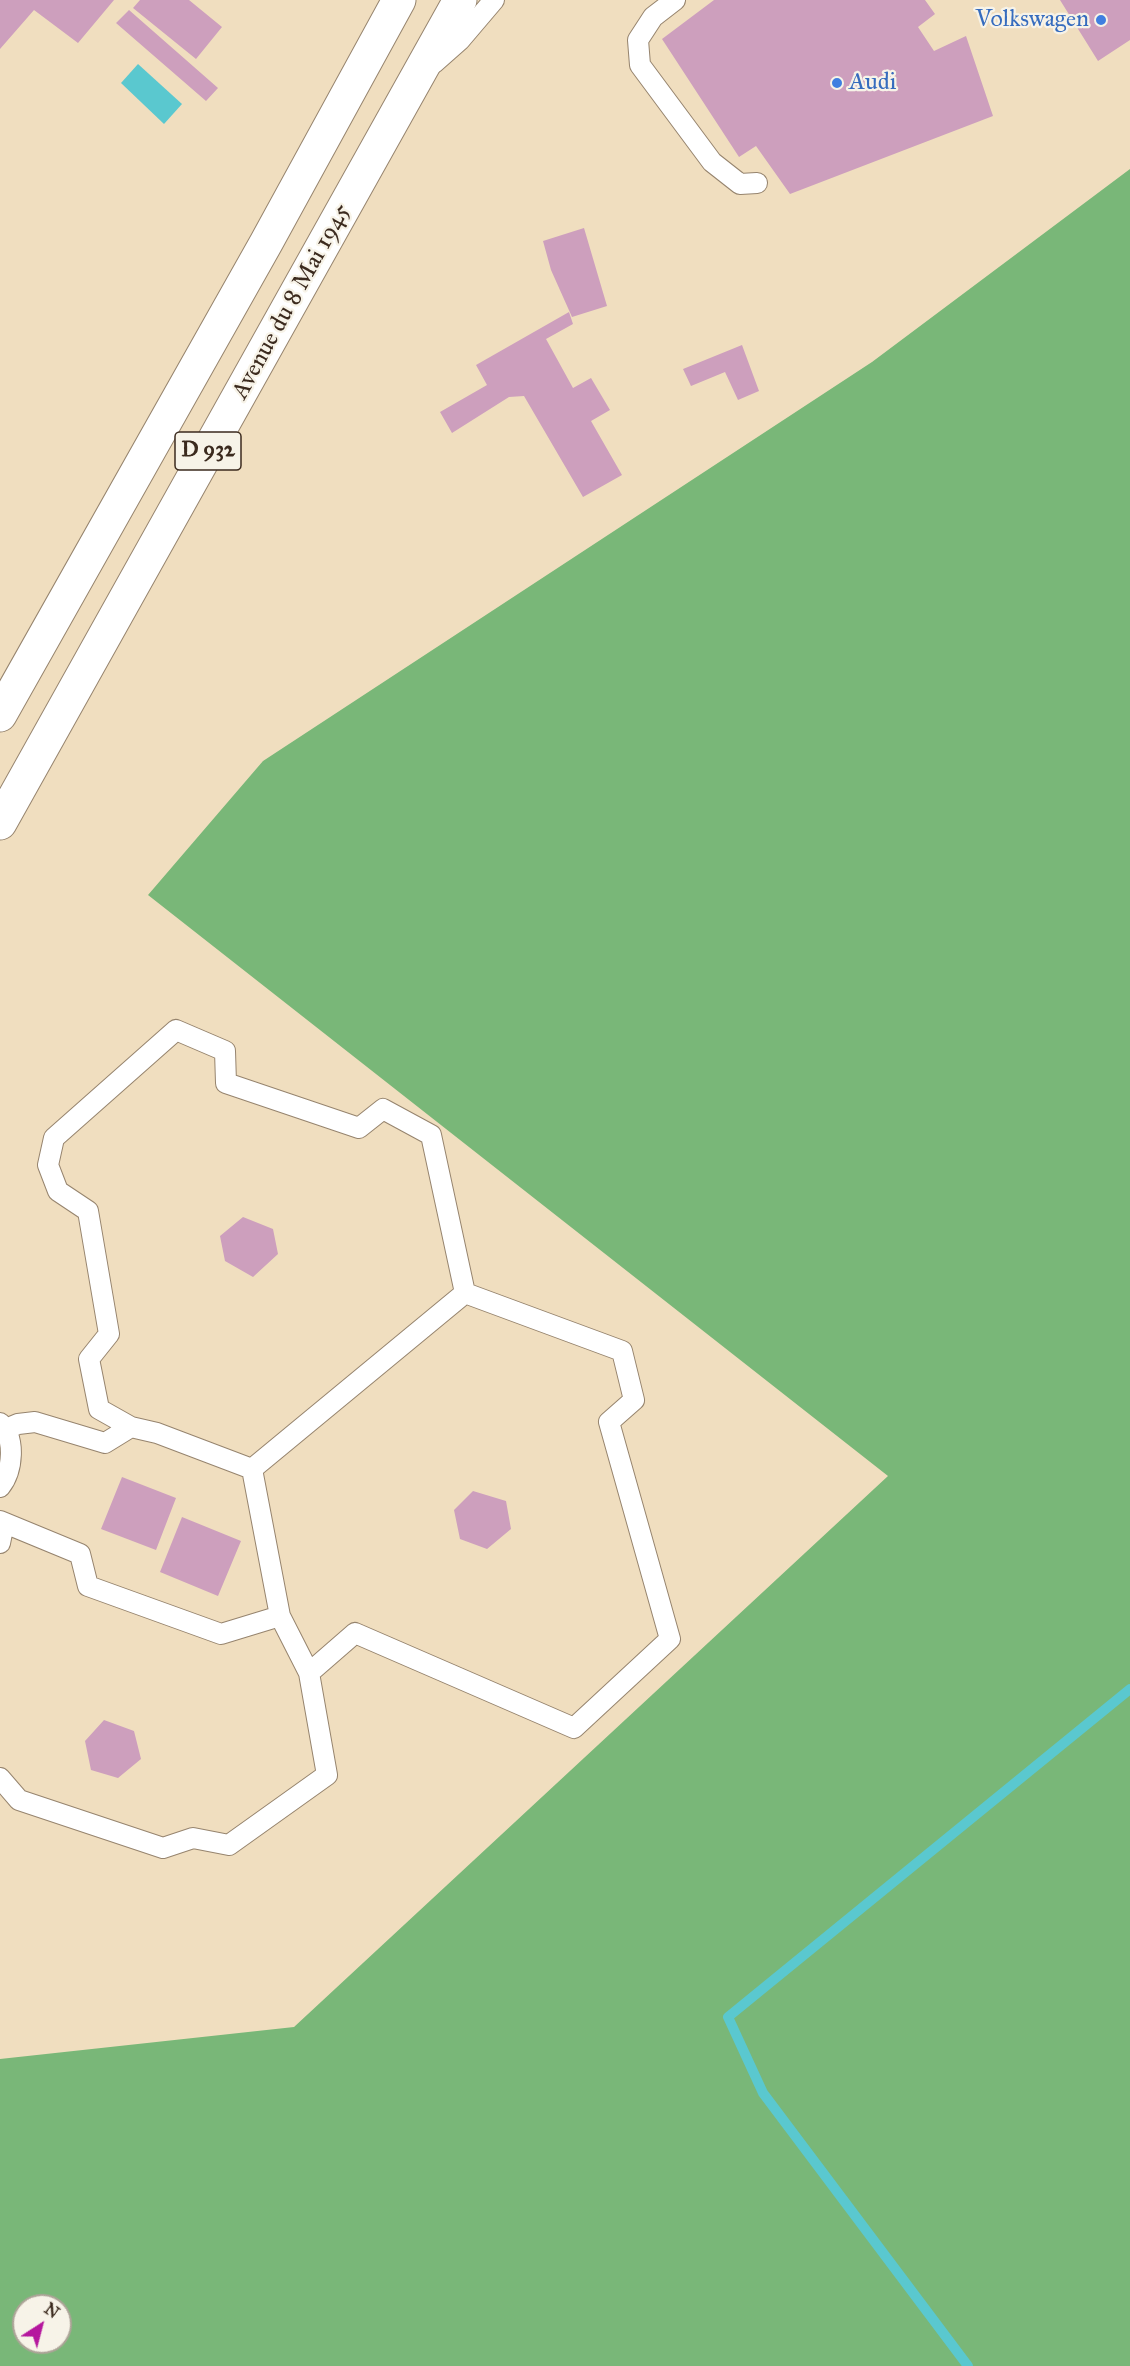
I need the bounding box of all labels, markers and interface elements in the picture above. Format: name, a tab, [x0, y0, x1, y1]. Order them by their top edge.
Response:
place label: Volkswagen	[975, 6, 1089, 34]
marker: Volkswagen	[1094, 13, 1108, 27]
place label: Audi	[849, 69, 896, 97]
marker: Audi	[830, 76, 844, 90]
street label: Avenue du 8 Mai 1945	[226, 199, 358, 405]
road number: D 932	[175, 432, 241, 470]
north arrow	[12, 2294, 72, 2354]
text: N	[41, 2299, 63, 2322]

